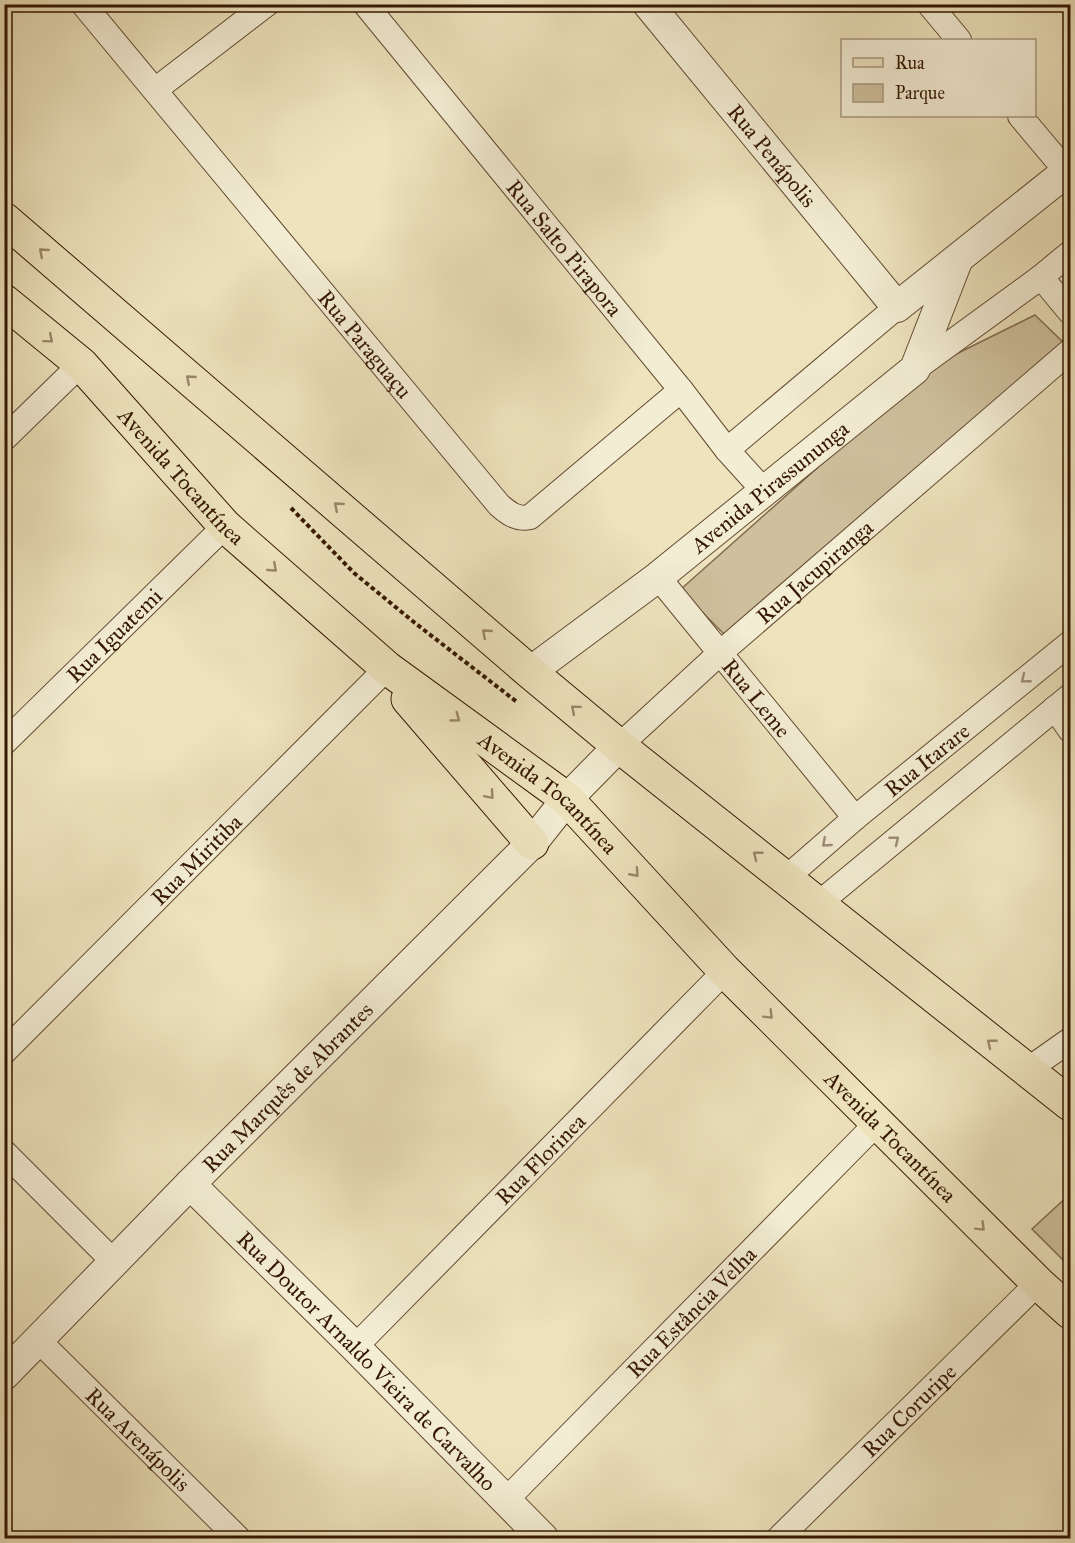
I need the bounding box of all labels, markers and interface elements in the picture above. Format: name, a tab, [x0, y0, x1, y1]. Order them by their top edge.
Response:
legend	[841, 39, 1036, 117]
text: Rua	[895, 52, 925, 74]
text: Parque	[895, 82, 945, 105]
street label: Rua Penápolis	[722, 99, 822, 213]
street label: Rua Salto Pirapora	[500, 174, 628, 322]
one-way arrow	[39, 248, 50, 259]
street label: Rua Paraguaçu	[312, 285, 418, 404]
one-way arrow	[43, 331, 54, 342]
one-way arrow	[186, 375, 197, 386]
street label: Avenida Tocantínea	[112, 402, 250, 551]
street label: Avenida Pirassununga	[685, 415, 855, 560]
one-way arrow	[334, 502, 345, 513]
street label: Rua Jacupiranga	[751, 514, 879, 630]
one-way arrow	[266, 561, 277, 572]
street label: Rua Iguatemi	[61, 583, 168, 688]
one-way arrow	[482, 630, 493, 641]
street label: Rua Leme	[716, 653, 797, 743]
one-way arrow	[1021, 672, 1032, 683]
one-way arrow	[571, 705, 582, 716]
one-way arrow	[450, 711, 461, 722]
street label: Rua Itarare	[879, 717, 975, 803]
street label: Avenida Tocantínea	[472, 725, 624, 860]
one-way arrow	[483, 788, 494, 799]
street label: Rua Miritiba	[145, 808, 248, 911]
one-way arrow	[822, 836, 833, 847]
one-way arrow	[888, 836, 899, 847]
one-way arrow	[753, 851, 764, 862]
one-way arrow	[628, 866, 639, 877]
street label: Rua Marquês de Abrantes	[197, 997, 379, 1178]
one-way arrow	[762, 1008, 773, 1018]
one-way arrow	[987, 1039, 998, 1050]
street label: Avenida Tocantínea	[818, 1064, 963, 1209]
street label: Rua Florinea	[490, 1107, 592, 1210]
one-way arrow	[974, 1219, 985, 1230]
street label: Rua Doutor Arnaldo Vieira de Carvalho	[231, 1225, 502, 1497]
street label: Rua Estância Velha	[621, 1240, 763, 1384]
street label: Rua Coruripe	[856, 1358, 962, 1463]
street label: Rua Arenápolis	[80, 1382, 196, 1497]

